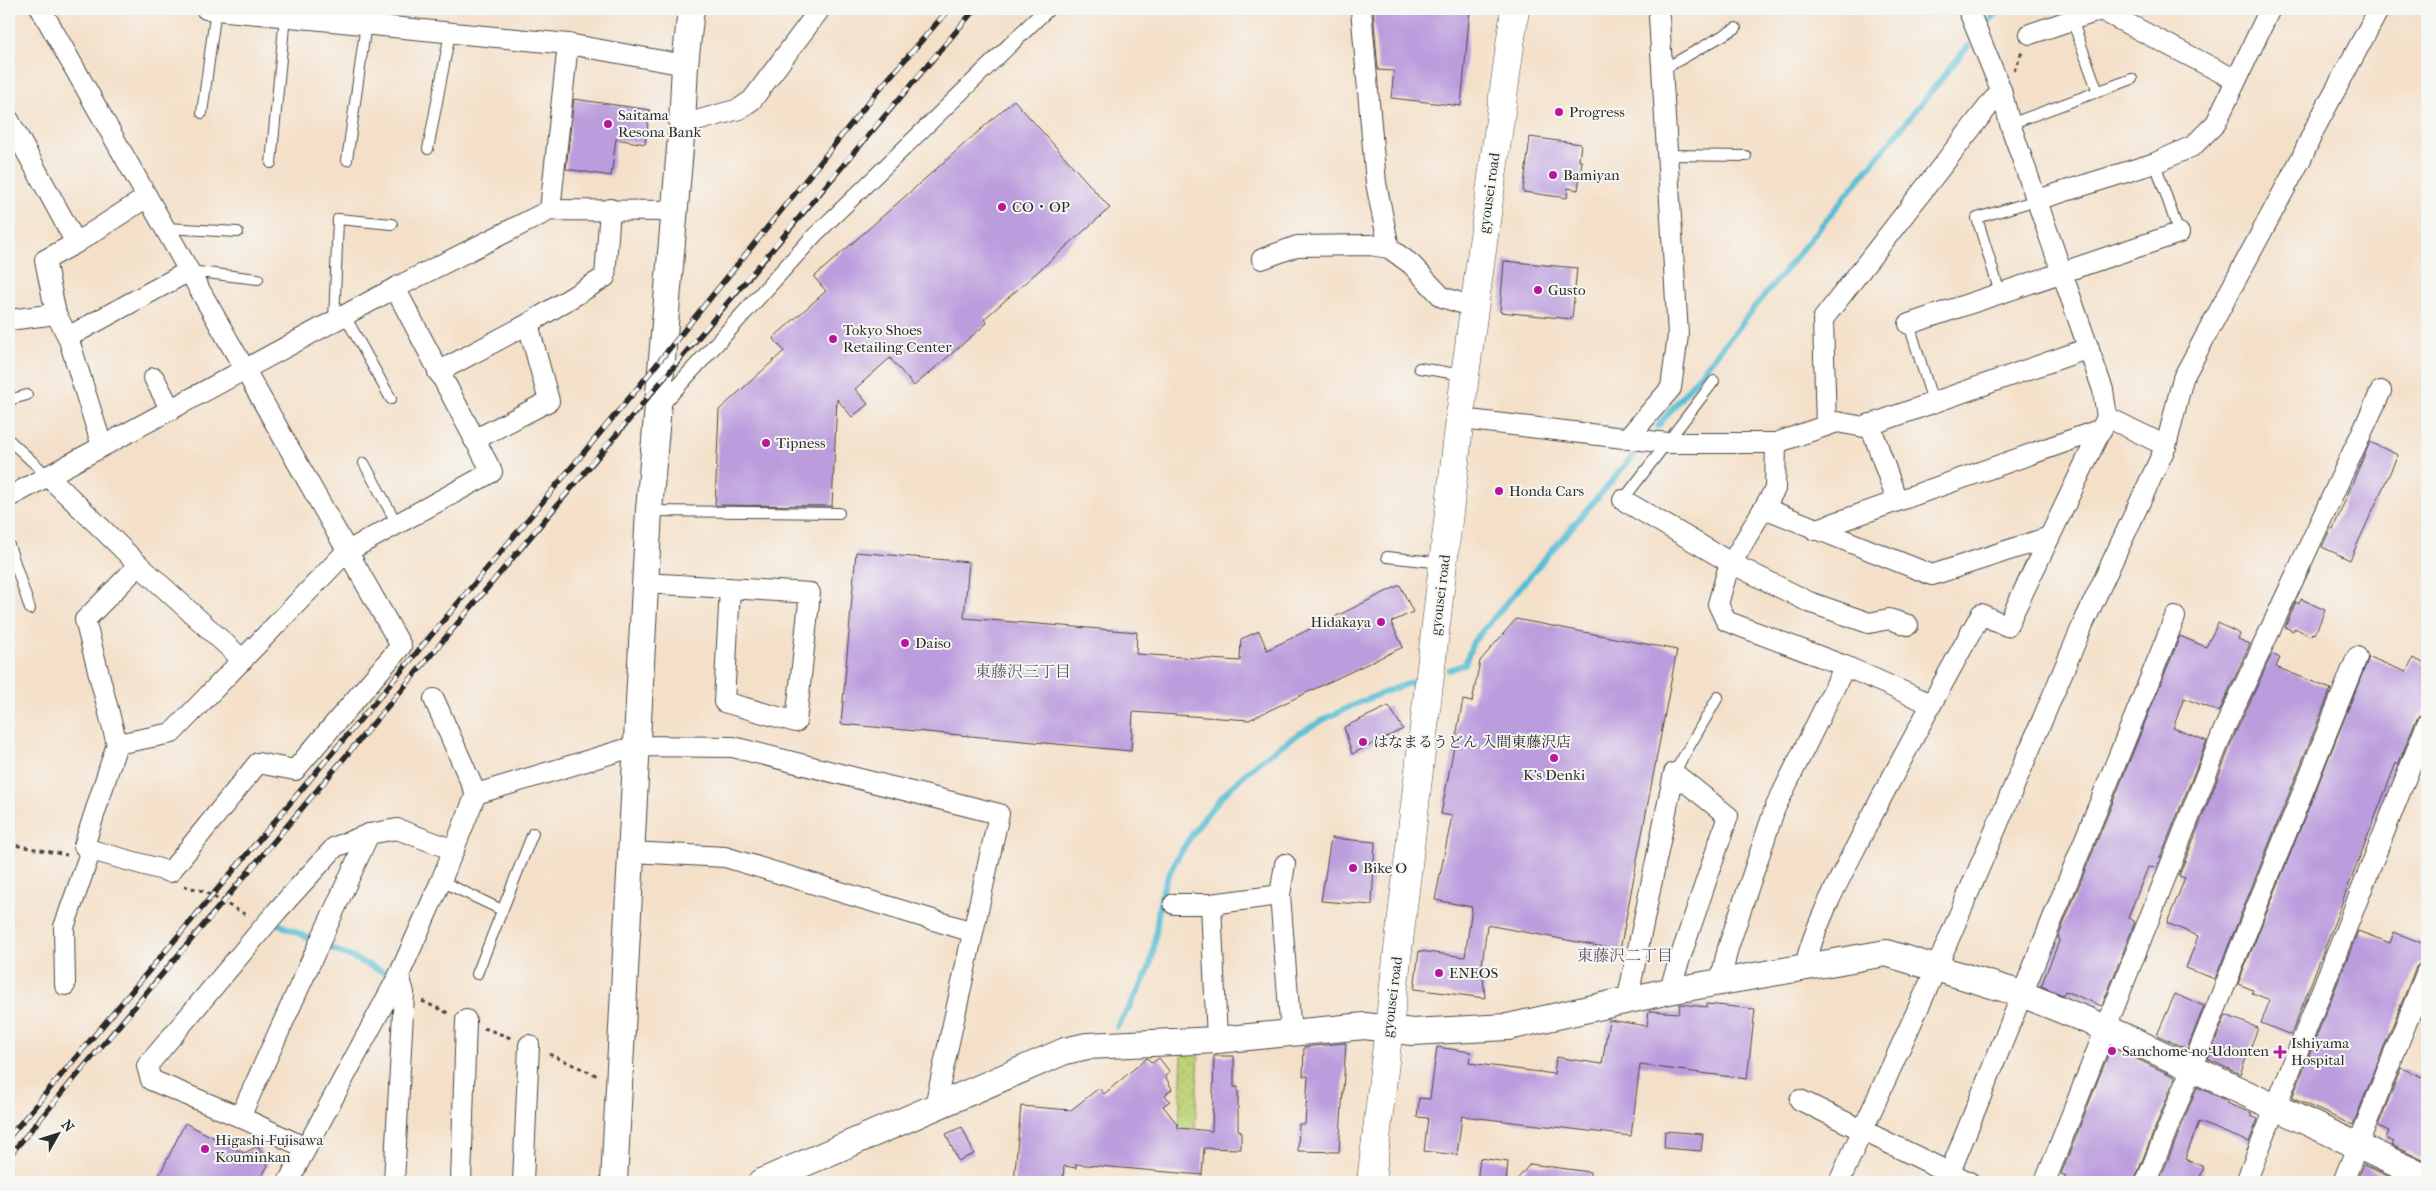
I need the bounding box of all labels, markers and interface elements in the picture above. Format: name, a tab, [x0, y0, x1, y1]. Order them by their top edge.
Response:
place label: Progress	[1569, 103, 1625, 121]
place label: Saitama Resona Bank	[618, 106, 701, 141]
marker: Progress	[1553, 106, 1565, 118]
marker: Saitama Resona Bank	[602, 118, 614, 130]
street label: gyousei road	[1474, 151, 1504, 235]
place label: Bamiyan	[1563, 166, 1620, 184]
marker: Bamiyan	[1547, 169, 1559, 181]
place label: CO・OP	[1012, 198, 1070, 216]
marker: CO・OP	[996, 201, 1008, 213]
place label: Gusto	[1548, 281, 1586, 299]
marker: Gusto	[1532, 284, 1544, 296]
place label: Tokyo Shoes Retailing Center	[843, 321, 952, 356]
marker: Tokyo Shoes Retailing Center	[827, 333, 839, 345]
place label: Tipness	[776, 434, 826, 452]
marker: Tipness	[760, 437, 772, 449]
place label: Honda Cars	[1509, 482, 1585, 500]
marker: Honda Cars	[1493, 485, 1505, 497]
street label: gyousei road	[1426, 553, 1454, 636]
place label: Hidakaya	[1311, 613, 1372, 631]
marker: Hidakaya	[1375, 616, 1387, 628]
place label: Daiso	[915, 634, 951, 652]
marker: Daiso	[899, 637, 911, 649]
district label: 東藤沢三丁目	[975, 662, 1071, 681]
place label: はなまるうどん 入間東藤沢店	[1373, 733, 1571, 751]
marker: はなまるうどん 入間東藤沢店	[1357, 736, 1369, 748]
marker: K's Denki	[1548, 752, 1560, 764]
place label: K's Denki	[1523, 766, 1586, 784]
place label: Bike O	[1363, 859, 1407, 877]
marker: Bike O	[1347, 862, 1359, 874]
district label: 東藤沢二丁目	[1577, 946, 1673, 965]
street label: gyousei road	[1378, 955, 1406, 1038]
place label: ENEOS	[1449, 964, 1499, 982]
marker: ENEOS	[1433, 967, 1445, 979]
place label: Ishiyama Hospital	[2291, 1034, 2350, 1069]
place label: Sanchome-no-Udonten	[2122, 1042, 2269, 1060]
marker: Sanchome-no-Udonten	[2106, 1045, 2118, 1057]
marker: Ishiyama Hospital	[2273, 1045, 2287, 1059]
north arrow	[32, 1108, 82, 1158]
text: N	[58, 1117, 78, 1136]
place label: Higashi-Fujisawa Kouminkan	[215, 1131, 324, 1166]
marker: Higashi-Fujisawa Kouminkan	[199, 1143, 211, 1155]

